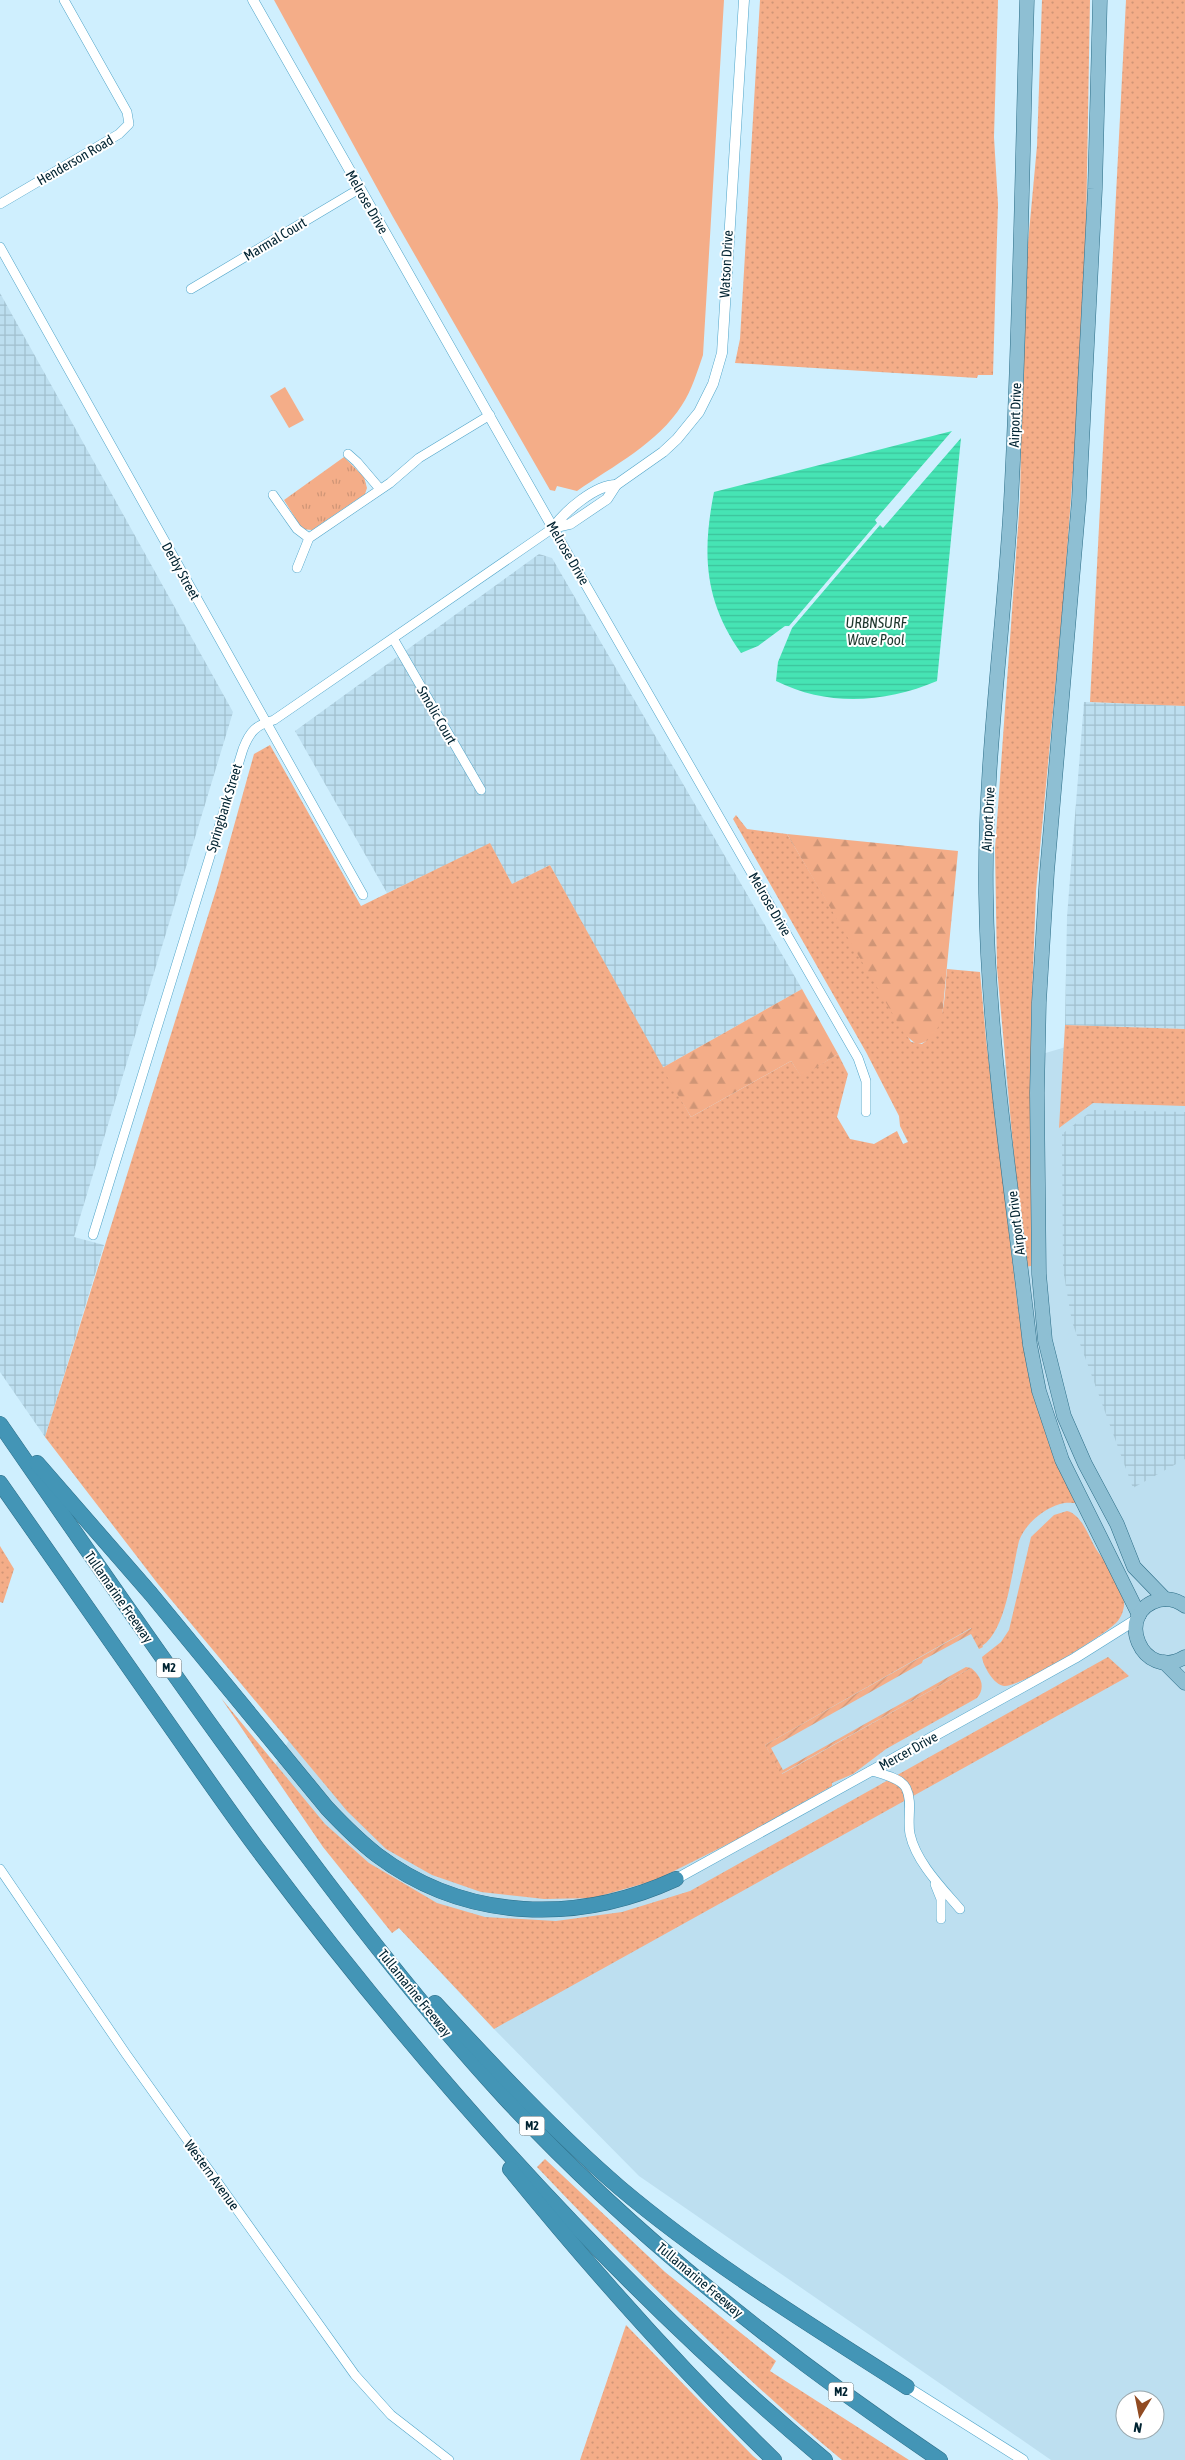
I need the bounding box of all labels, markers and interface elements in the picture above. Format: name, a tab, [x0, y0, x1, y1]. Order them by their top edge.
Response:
street label: Henderson Road	[34, 132, 116, 188]
street label: Melrose Drive	[342, 167, 392, 237]
street label: Marmal Court	[241, 214, 309, 264]
street label: Watson Drive	[716, 230, 736, 298]
street label: Airport Drive	[1006, 382, 1024, 448]
street label: Melrose Drive	[543, 518, 593, 588]
street label: Derby Street	[159, 539, 203, 603]
water label: URBNSURF Wave Pool	[845, 614, 907, 648]
street label: Smolic Court	[414, 683, 460, 747]
street label: Springbank Street	[203, 762, 245, 854]
street label: Airport Drive	[978, 786, 998, 852]
street label: Melrose Drive	[745, 869, 795, 939]
street label: Airport Drive	[1004, 1190, 1028, 1256]
street label: Tullamarine Freeway	[82, 1548, 157, 1646]
road number: M2	[156, 1659, 182, 1678]
street label: Mercer Drive	[876, 1728, 940, 1774]
street label: Tullamarine Freeway	[375, 1946, 455, 2040]
road number: M2	[520, 2116, 544, 2136]
street label: Western Avenue	[181, 2137, 243, 2213]
street label: Tullamarine Freeway	[654, 2239, 747, 2321]
road number: M2	[828, 2382, 854, 2402]
north arrow	[1115, 2390, 1165, 2440]
text: N	[1132, 2419, 1143, 2436]

